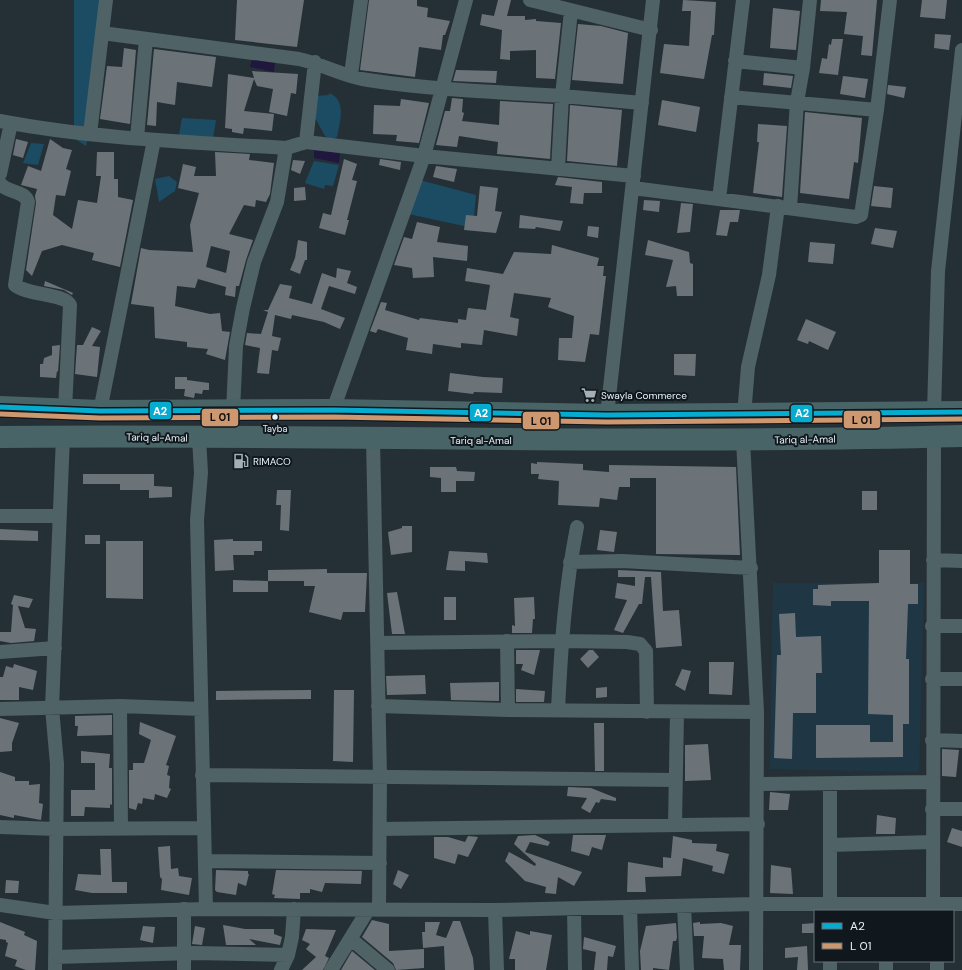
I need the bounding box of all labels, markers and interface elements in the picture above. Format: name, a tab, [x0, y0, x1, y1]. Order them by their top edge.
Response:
supermarket icon: Swayla Commerce	[580, 386, 598, 404]
place label: Swayla Commerce	[601, 389, 687, 402]
line badge: A2	[149, 401, 172, 420]
line badge: A2	[469, 403, 492, 422]
text: A2	[153, 404, 167, 418]
line badge: A2	[790, 404, 813, 423]
text: A2	[474, 406, 488, 420]
text: A2	[795, 406, 809, 420]
line badge: L 01	[201, 408, 239, 427]
text: L 01	[210, 410, 230, 424]
line badge: L 01	[843, 410, 881, 429]
line badge: L 01	[522, 411, 560, 430]
marker: Tayba	[270, 412, 280, 422]
text: L 01	[852, 413, 872, 427]
text: L 01	[531, 414, 551, 428]
place label: Tayba	[263, 423, 287, 435]
street label: Tariq al-Amal	[126, 430, 188, 445]
street label: Tariq al-Amal	[774, 432, 836, 447]
street label: Tariq al-Amal	[450, 434, 512, 447]
fuel station icon: RIMACO	[232, 452, 250, 470]
place label: RIMACO	[253, 455, 291, 468]
legend	[814, 910, 954, 962]
text: A2	[850, 918, 865, 934]
text: L 01	[850, 938, 871, 954]

